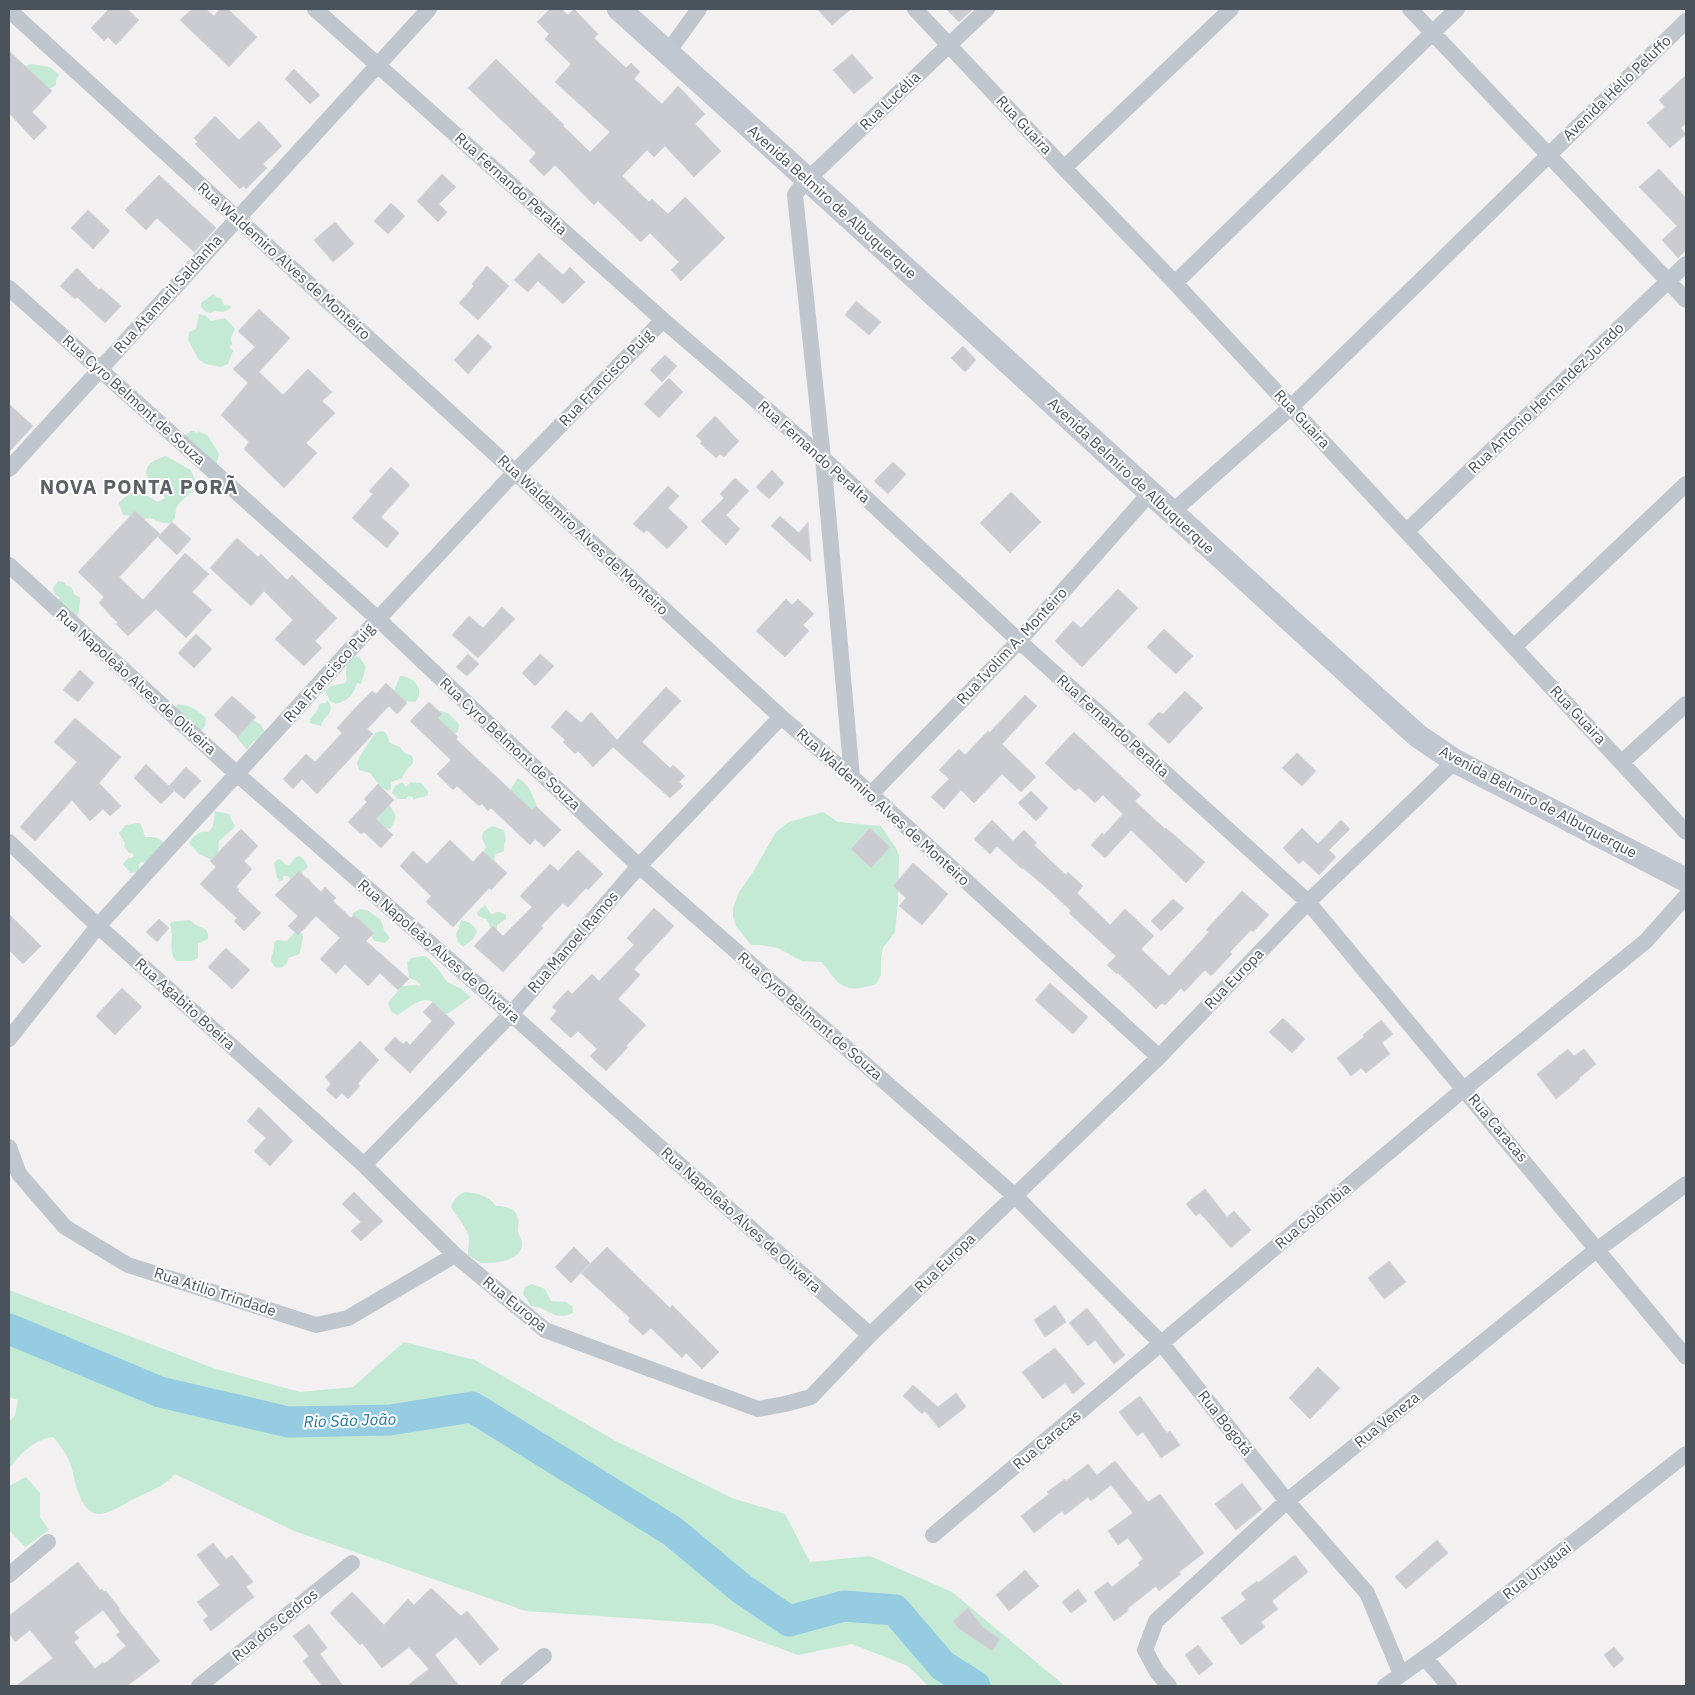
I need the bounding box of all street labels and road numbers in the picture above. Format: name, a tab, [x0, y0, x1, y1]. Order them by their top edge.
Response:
street label: Avenida Hélio Peluffo	[1558, 31, 1675, 144]
street label: Rua Lucélia	[855, 67, 924, 134]
street label: Rua Guaira	[992, 91, 1056, 158]
street label: Avenida Belmiro de Albuquerque	[744, 121, 921, 283]
street label: Rua Fernando Peralta	[451, 128, 572, 239]
street label: Rua Waldemiro Alves de Monteiro	[194, 178, 375, 344]
street label: Rua Atamaril Saldanha	[109, 230, 226, 357]
street label: Rua Antonio Hernandez Jurado	[1464, 318, 1627, 477]
street label: Rua Francisco Puig	[555, 325, 657, 430]
street label: Rua Cyro Belmont de Souza	[59, 330, 210, 469]
street label: Rua Guaira	[1270, 385, 1334, 452]
street label: Avenida Belmiro de Albuquerque	[1044, 393, 1219, 558]
street label: Rua Fernando Peralta	[754, 396, 875, 507]
street label: Rua Waldemiro Alves de Monteiro	[494, 450, 673, 619]
street label: Rua Ivolim A. Monteiro	[952, 583, 1071, 708]
street label: Rua Napoleão Alves de Oliveira	[52, 605, 220, 759]
street label: Rua Francisco Puig	[279, 619, 378, 726]
street label: Rua Fernando Peralta	[1053, 670, 1174, 781]
street label: Rua Cyro Belmont de Souza	[436, 673, 585, 814]
street label: Rua Guaira	[1546, 681, 1610, 748]
street label: Rua Waldemiro Alves de Monteiro	[793, 724, 974, 890]
street label: Avenida Belmiro de Albuquerque	[1436, 741, 1640, 862]
street label: Rua Napoleão Alves de Oliveira	[354, 875, 524, 1026]
street label: Rua Manoel Ramos	[523, 887, 622, 997]
street label: Rua Europa	[1200, 944, 1267, 1013]
street label: Rua Cyro Belmont de Souza	[734, 947, 887, 1084]
street label: Rua Agabito Boeira	[131, 954, 239, 1054]
street label: Rua Caracas	[1464, 1090, 1532, 1166]
street label: Rua Napoleão Alves de Oliveira	[657, 1143, 825, 1297]
street label: Rua Colômbia	[1271, 1178, 1355, 1253]
street label: Rua Europa	[910, 1229, 979, 1296]
street label: Rua Atilio Trindade	[152, 1263, 279, 1320]
street label: Rua Europa	[479, 1272, 551, 1335]
street label: Rua Bogotá	[1194, 1386, 1257, 1459]
street label: Rua Veneza	[1350, 1388, 1423, 1452]
street label: Rua Caracas	[1009, 1406, 1085, 1474]
street label: Rua Uruguai	[1499, 1538, 1575, 1603]
street label: Rua dos Cedros	[228, 1584, 321, 1665]

